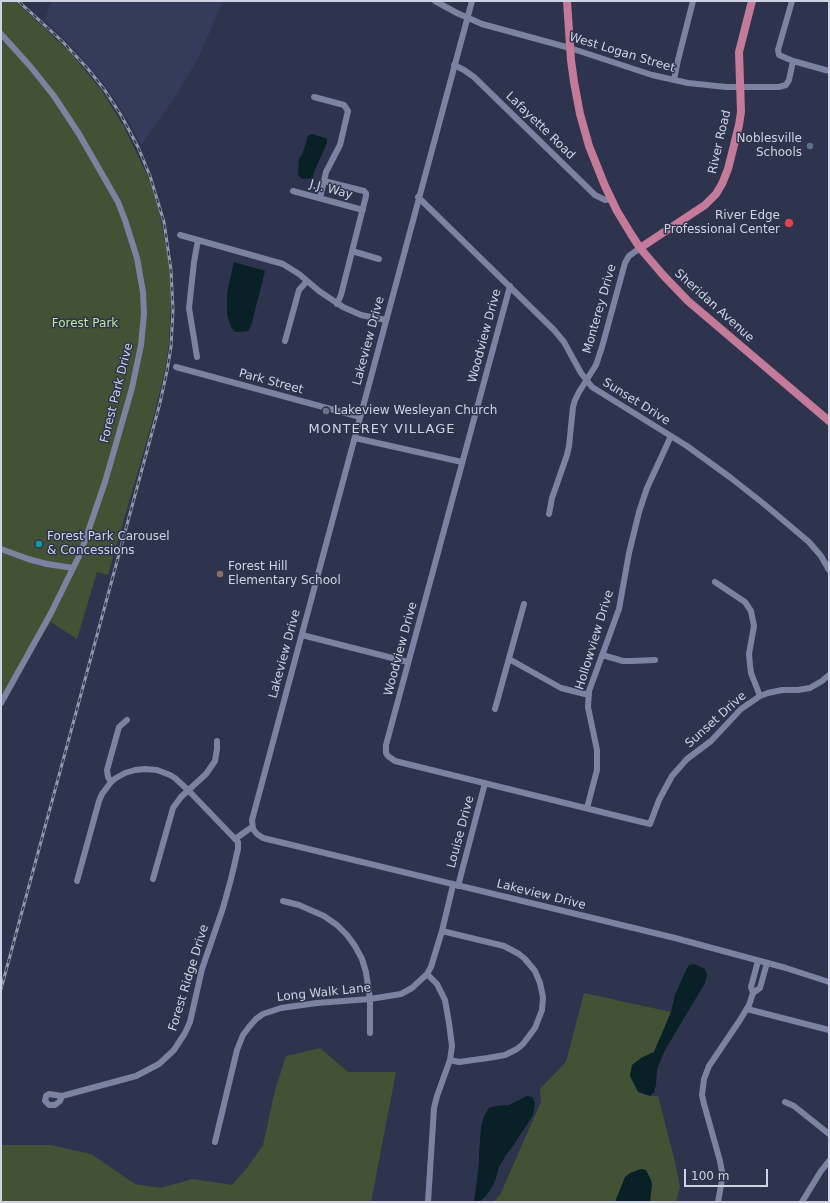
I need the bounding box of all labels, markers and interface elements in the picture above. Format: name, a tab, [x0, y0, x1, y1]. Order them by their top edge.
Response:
street label: West Logan Street	[567, 30, 677, 76]
street label: Lafayette Road	[502, 89, 578, 163]
street label: River Road	[706, 109, 734, 175]
place label: Noblesville Schools	[737, 132, 802, 160]
marker: Noblesville Schools	[805, 141, 815, 151]
street label: J.J. Way	[308, 177, 354, 203]
place label: River Edge Professional Center	[664, 209, 780, 237]
marker: River Edge Professional Center	[783, 217, 795, 229]
street label: Monterey Drive	[580, 263, 620, 355]
street label: Sheridan Avenue	[671, 267, 757, 345]
street label: Woodview Drive	[466, 287, 504, 385]
street label: Lakeview Drive	[350, 295, 388, 387]
park label: Forest Park	[52, 317, 118, 331]
street label: Forest Park Drive	[98, 342, 136, 444]
street label: Park Street	[237, 366, 305, 398]
street label: Sunset Drive	[600, 375, 672, 429]
place label: Lakeview Wesleyan Church	[334, 404, 497, 418]
marker: Lakeview Wesleyan Church	[321, 406, 331, 416]
district label: MONTEREY VILLAGE	[308, 422, 456, 438]
place label: Forest Park Carousel & Concessions	[47, 530, 170, 558]
marker: Forest Park Carousel & Concessions	[34, 539, 44, 549]
place label: Forest Hill Elementary School	[228, 560, 341, 588]
marker: Forest Hill Elementary School	[215, 569, 225, 579]
street label: Hollowview Drive	[573, 588, 617, 692]
street label: Woodview Drive	[382, 600, 420, 698]
street label: Lakeview Drive	[266, 608, 304, 700]
street label: Sunset Drive	[683, 689, 749, 751]
street label: Louise Drive	[444, 794, 478, 870]
street label: Lakeview Drive	[495, 877, 587, 913]
street label: Forest Ridge Drive	[166, 923, 212, 1033]
street label: Long Walk Lane	[276, 981, 372, 1005]
scale bar	[686, 1161, 770, 1187]
text: 100 m	[691, 1169, 729, 1183]

